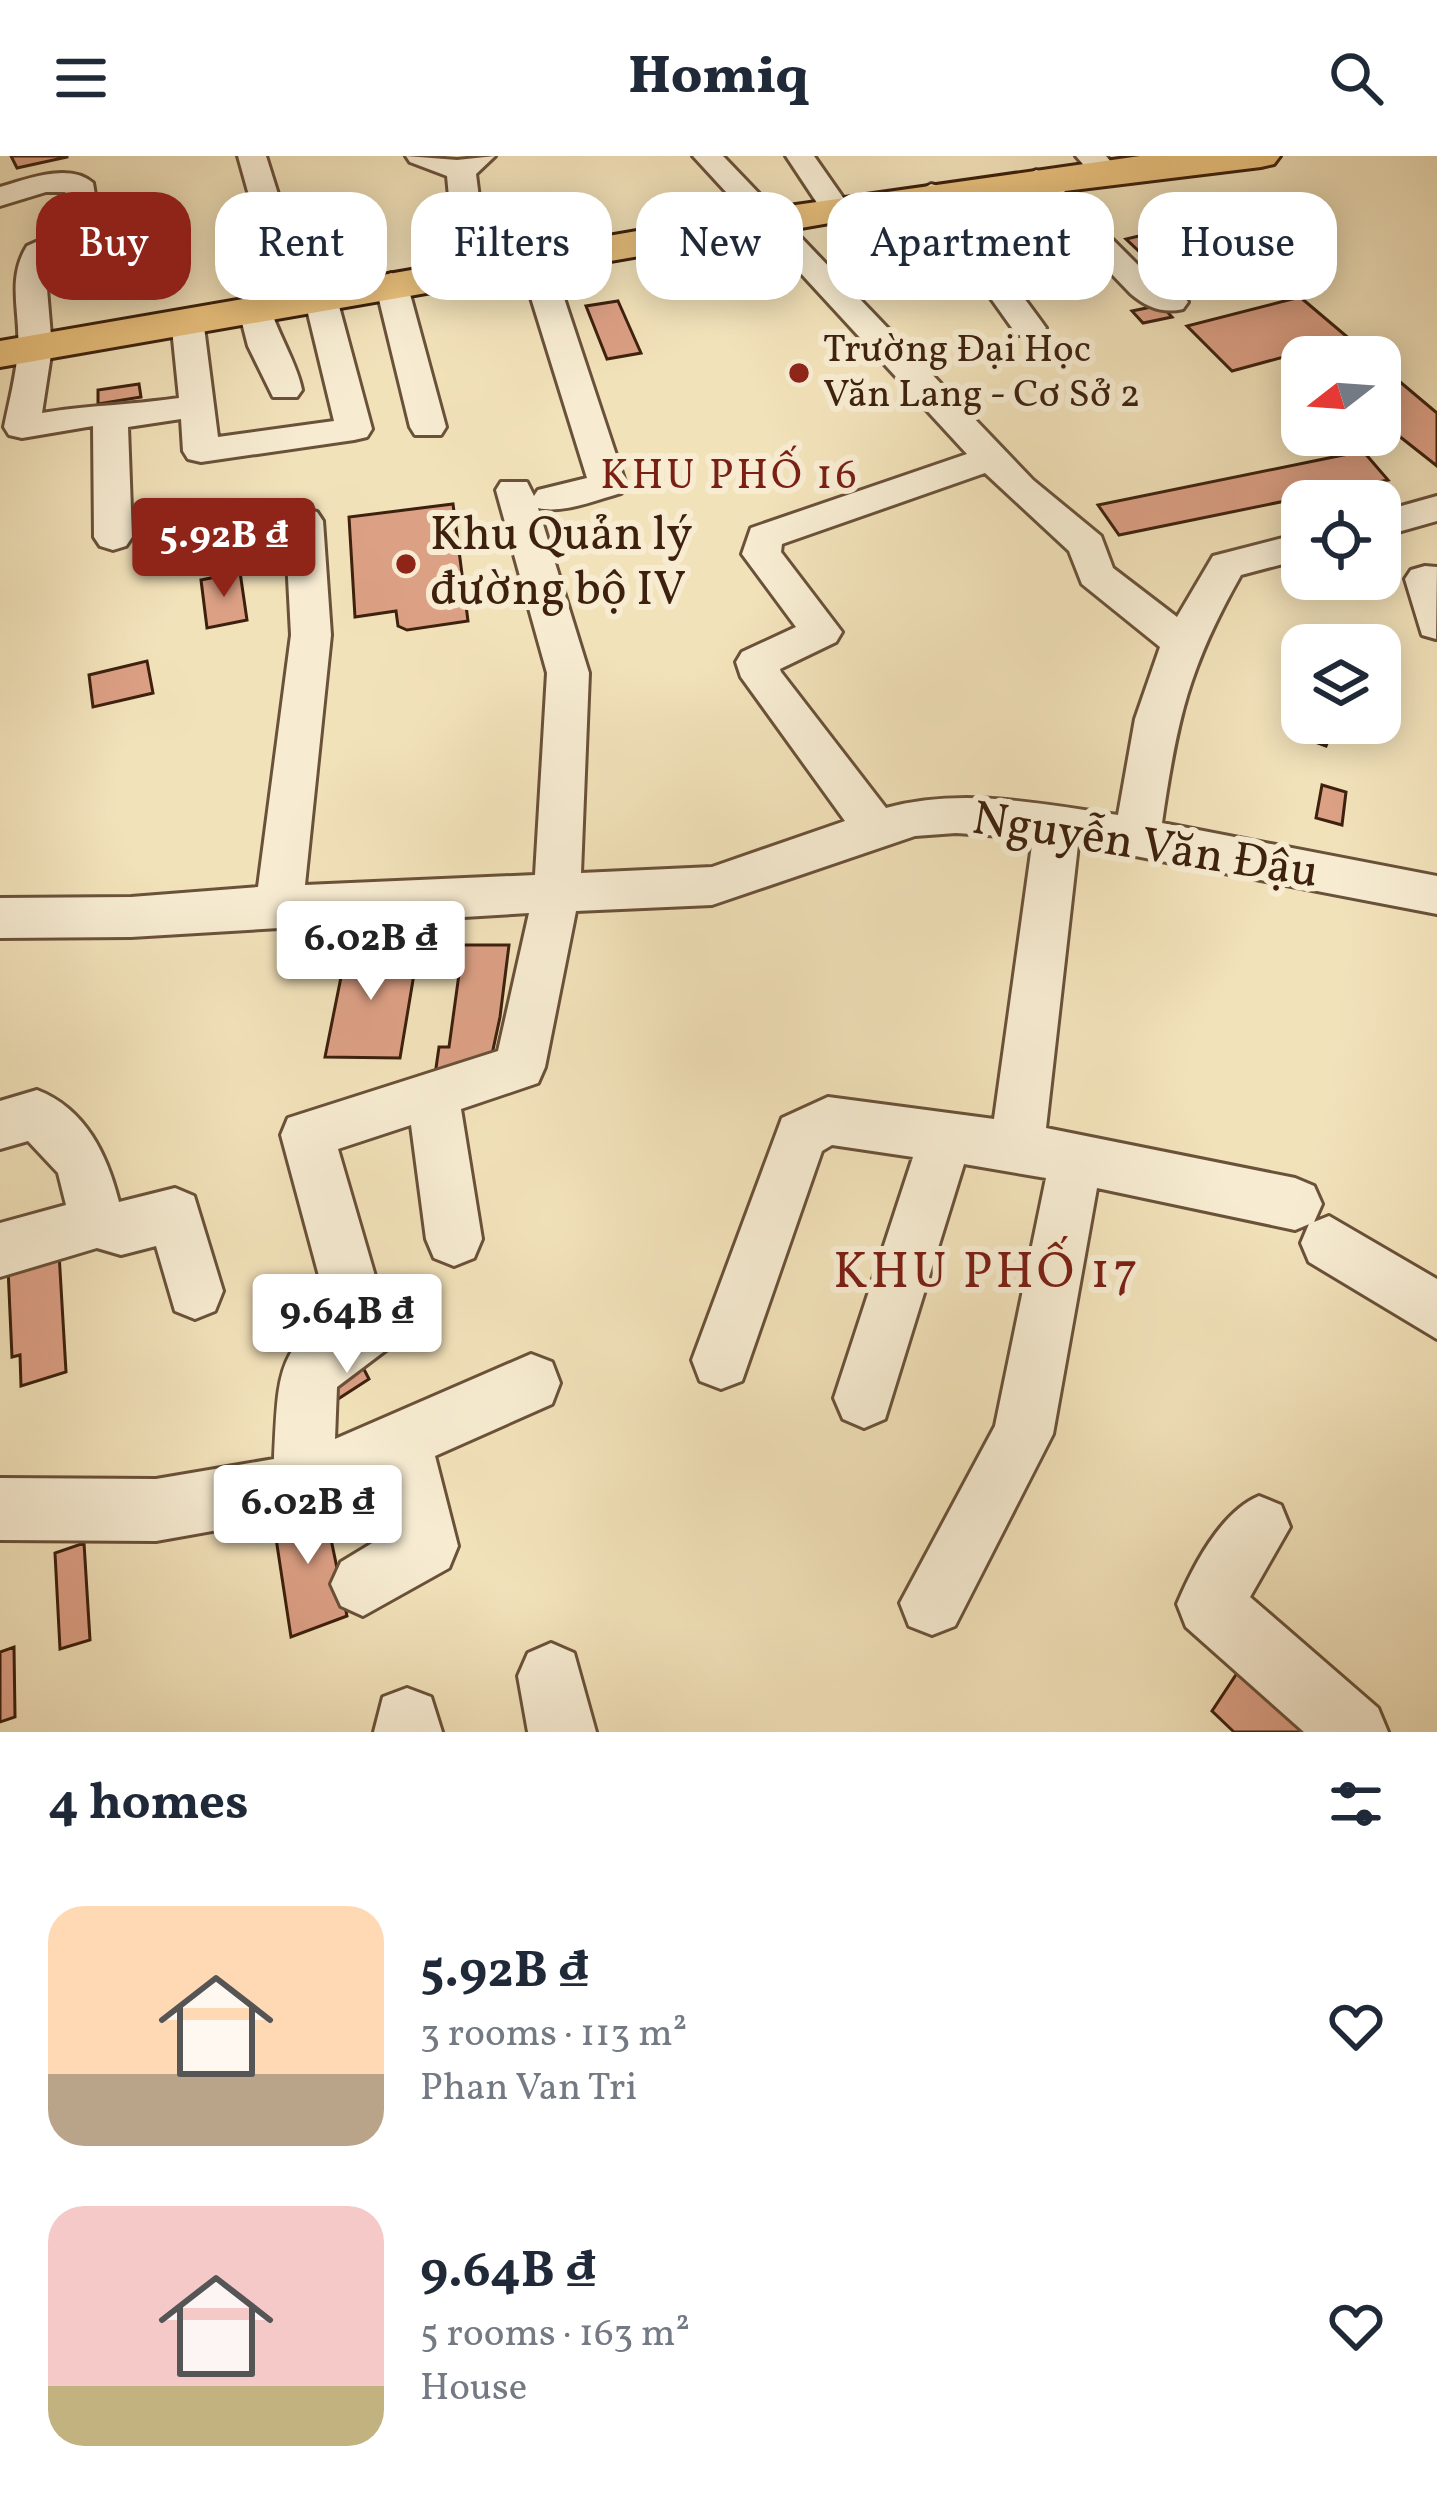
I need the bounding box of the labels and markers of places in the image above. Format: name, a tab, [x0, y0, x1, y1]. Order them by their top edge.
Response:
place label: Trường Đại Học Văn Lang - Cơ Sở 2	[823, 324, 1141, 423]
marker: Trường Đại Học Văn Lang - Cơ Sở 2	[786, 360, 812, 386]
pin: 5.92B ₫	[113, 498, 335, 600]
place label: Khu Quản lý đường bộ IV	[430, 503, 692, 625]
marker: Khu Quản lý đường bộ IV	[393, 551, 419, 577]
pin: 6.02B ₫	[260, 901, 482, 1003]
pin: 9.64B ₫	[236, 1274, 458, 1376]
pin: 6.02B ₫	[197, 1465, 419, 1567]

